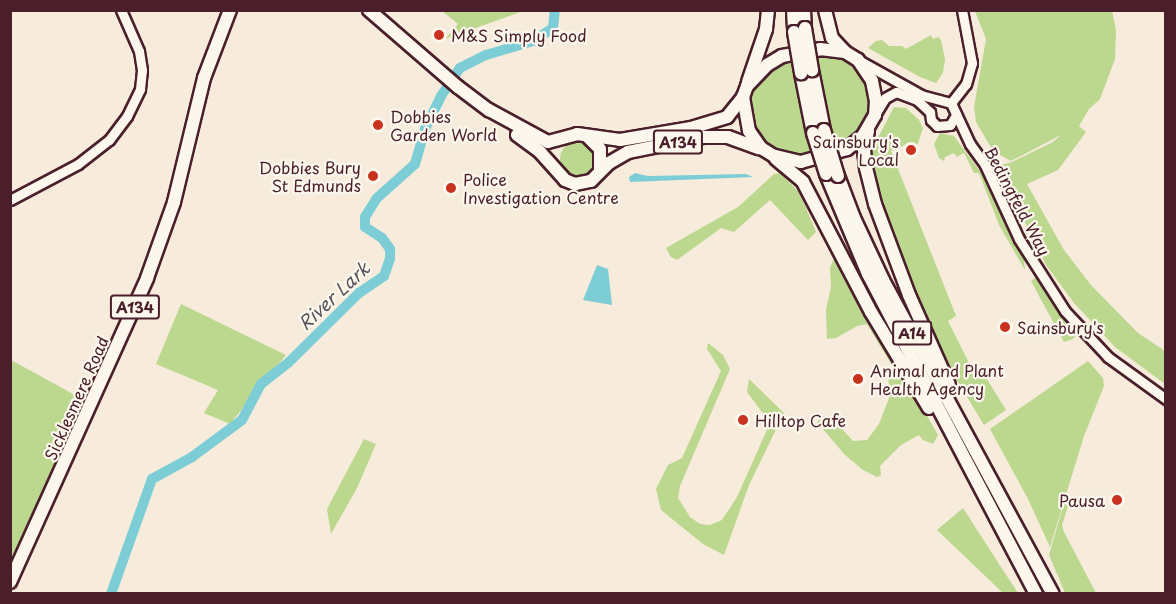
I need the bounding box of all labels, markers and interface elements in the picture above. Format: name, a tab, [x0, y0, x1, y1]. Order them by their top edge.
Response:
place label: M&S Simply Food	[451, 25, 586, 45]
marker: M&S Simply Food	[432, 28, 446, 42]
place label: Dobbies Garden World	[390, 106, 498, 144]
marker: Dobbies Garden World	[371, 118, 385, 132]
road number: A134	[652, 130, 704, 154]
place label: Sainsbury's Local	[812, 131, 899, 169]
marker: Sainsbury's Local	[904, 143, 918, 157]
street label: Bedingfeld Way	[981, 143, 1055, 259]
place label: Dobbies Bury St Edmunds	[258, 157, 361, 195]
marker: Dobbies Bury St Edmunds	[366, 169, 380, 183]
place label: Police Investigation Centre	[463, 169, 618, 207]
marker: Police Investigation Centre	[444, 181, 458, 195]
water label: River Lark	[294, 257, 374, 335]
road number: A134	[110, 295, 160, 319]
place label: Sainsbury's	[1017, 317, 1104, 337]
marker: Sainsbury's	[998, 320, 1012, 334]
road number: A14	[891, 321, 933, 345]
street label: Sicklesmere Road	[40, 333, 112, 463]
place label: Animal and Plant Health Agency	[870, 360, 1005, 398]
marker: Animal and Plant Health Agency	[851, 372, 865, 386]
place label: Hilltop Cafe	[755, 410, 847, 430]
marker: Hilltop Cafe	[736, 413, 750, 427]
place label: Pausa	[1059, 490, 1105, 510]
marker: Pausa	[1110, 493, 1124, 507]

